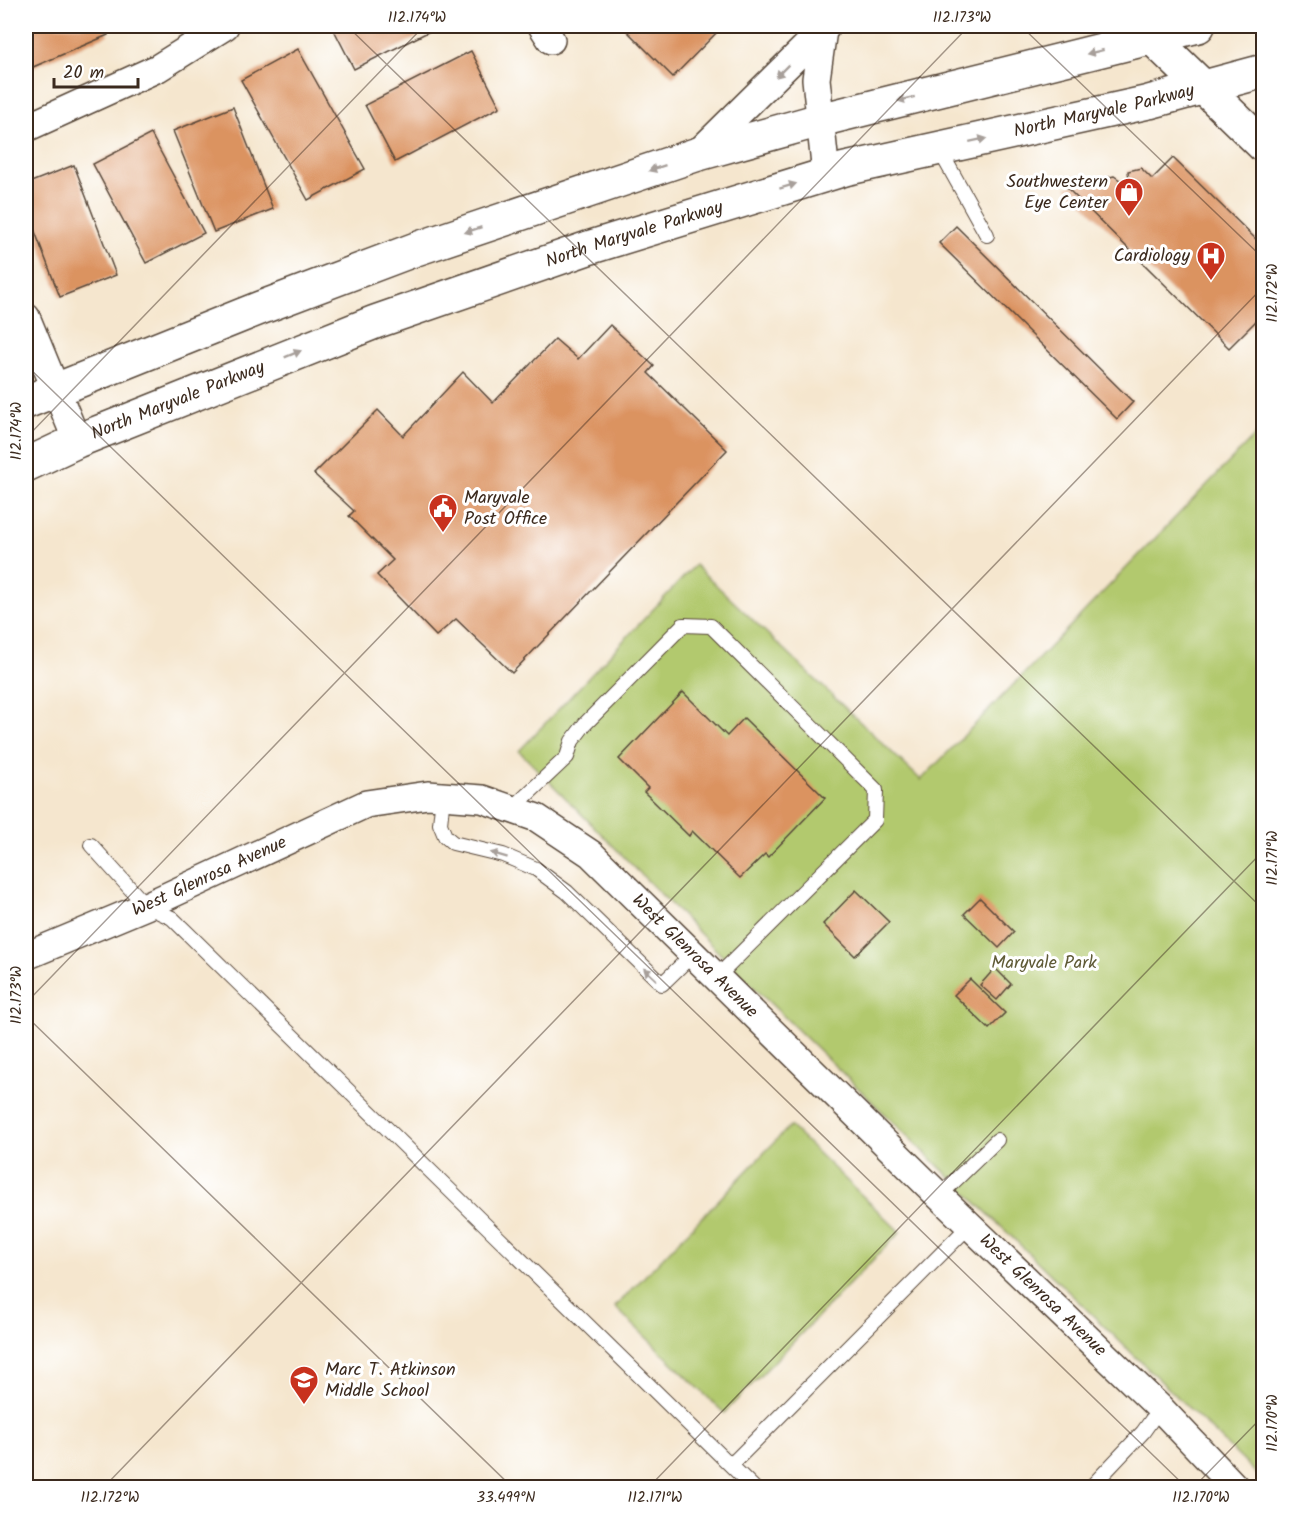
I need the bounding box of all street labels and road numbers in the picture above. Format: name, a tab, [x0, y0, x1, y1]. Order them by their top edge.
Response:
street label: North Maryvale Parkway	[1011, 76, 1198, 146]
street label: North Maryvale Parkway	[542, 193, 727, 276]
street label: North Maryvale Parkway	[87, 353, 270, 448]
street label: West Glenrosa Avenue	[128, 828, 292, 925]
street label: West Glenrosa Avenue	[625, 887, 765, 1025]
street label: West Glenrosa Avenue	[972, 1227, 1113, 1364]

